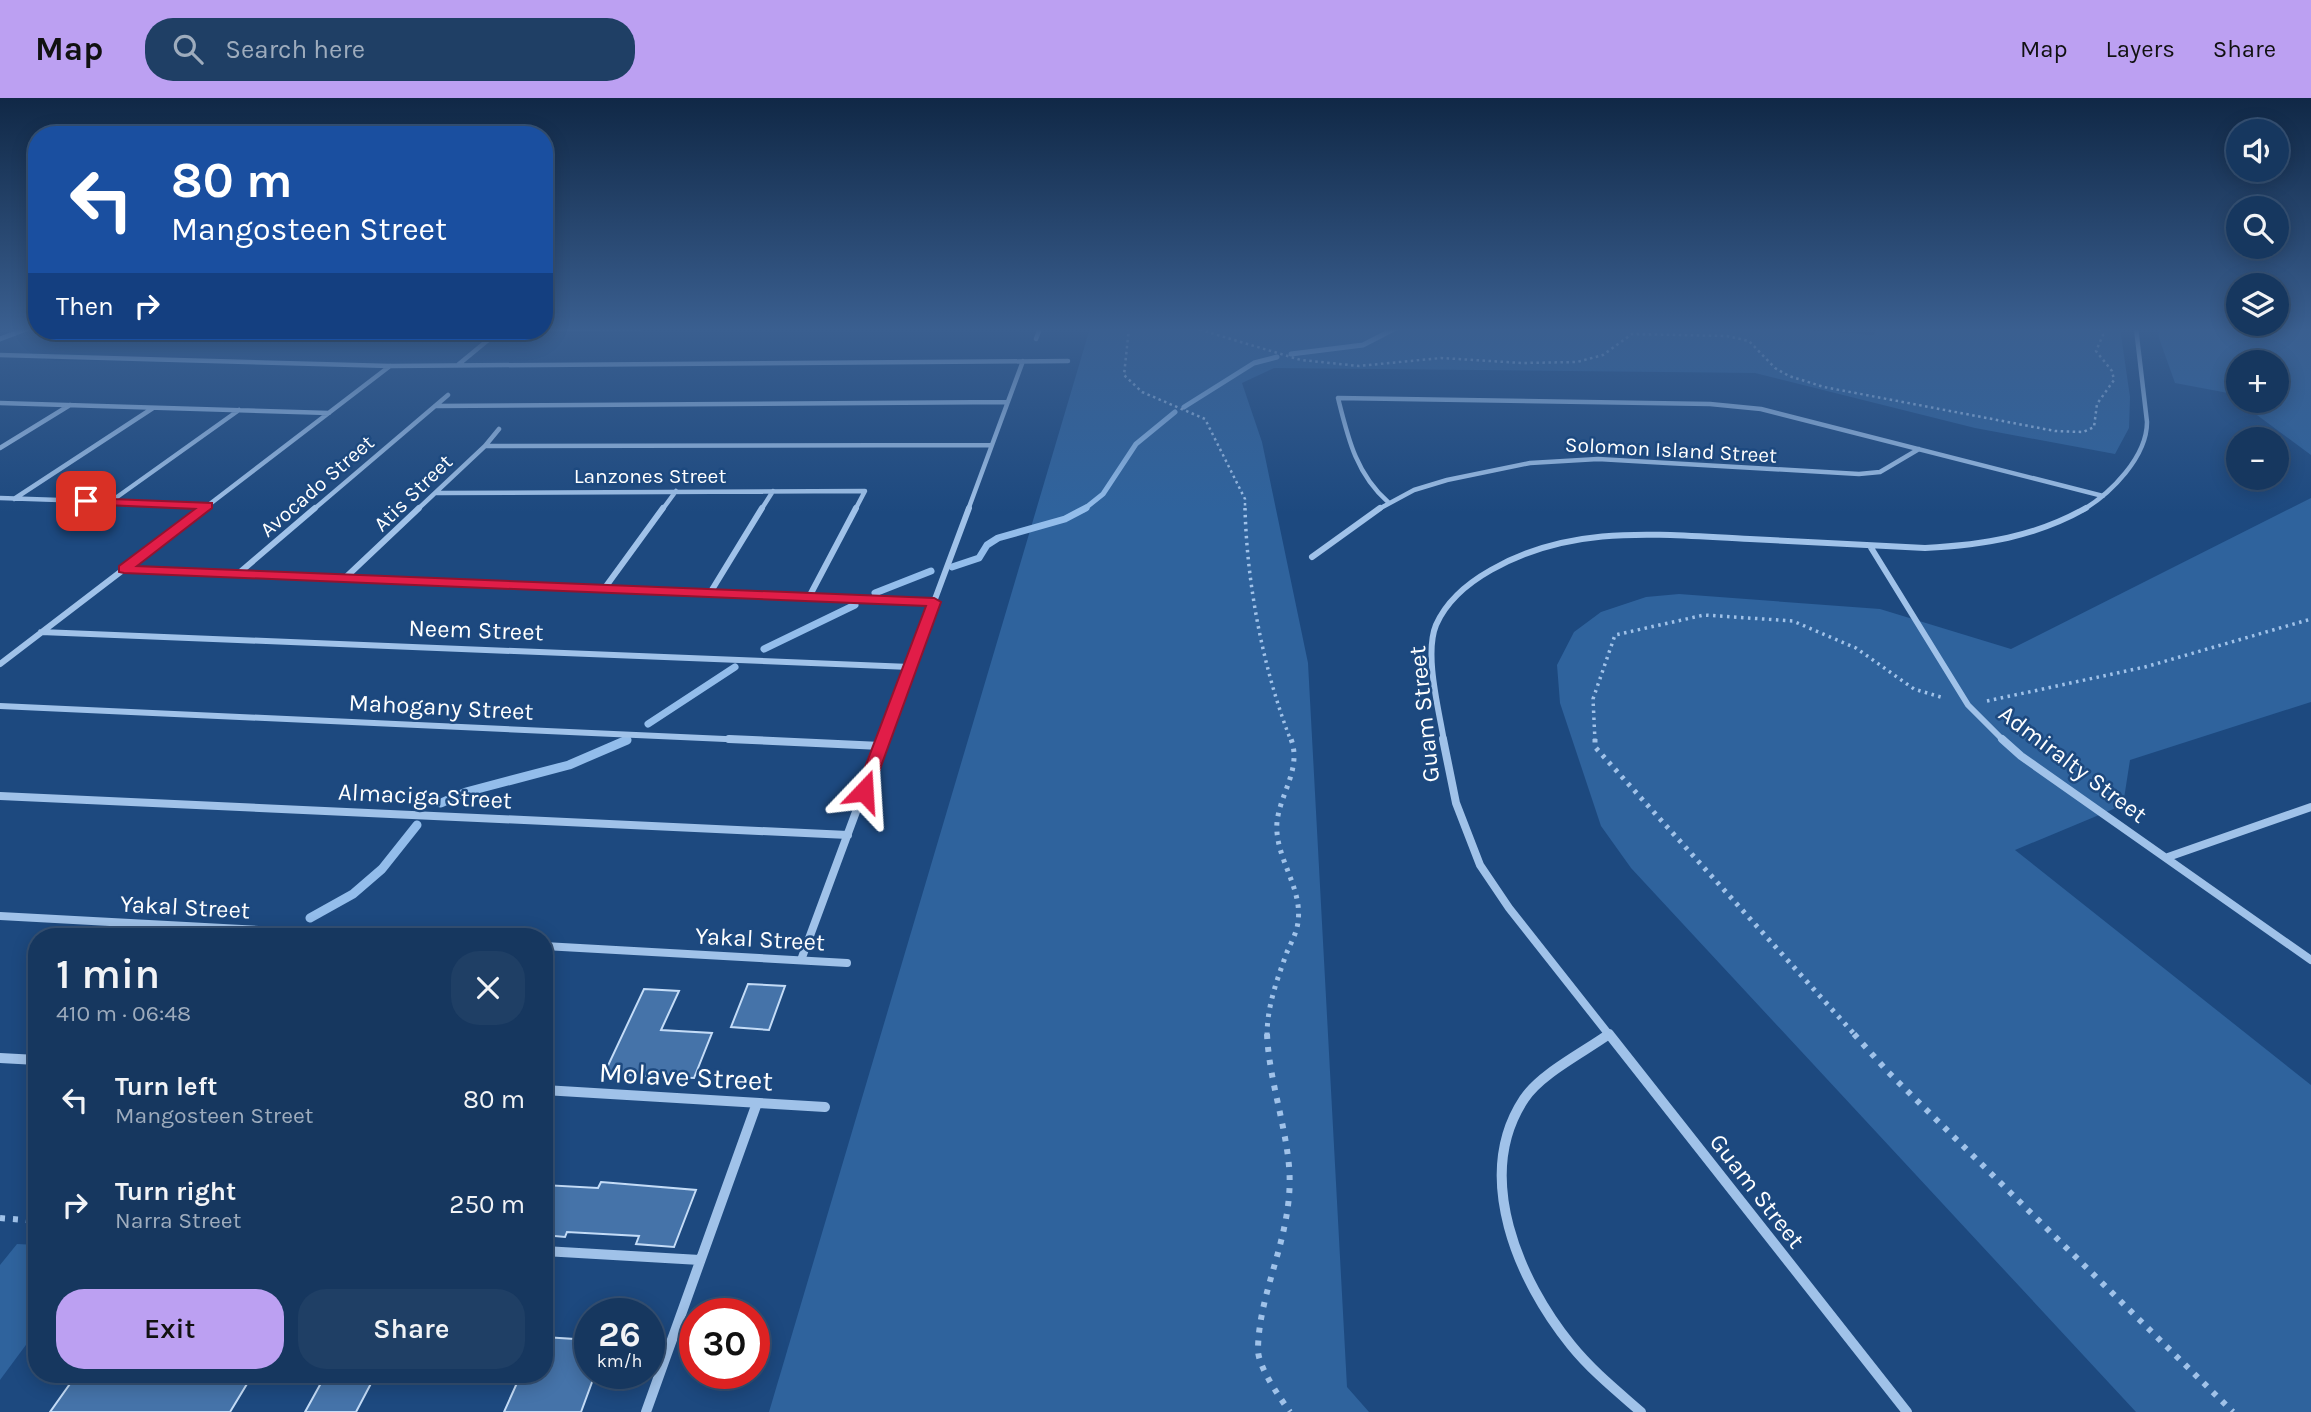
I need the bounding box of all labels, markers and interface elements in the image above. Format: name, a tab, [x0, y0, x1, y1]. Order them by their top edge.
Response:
search box	[145, 18, 635, 81]
text: Map	[35, 30, 103, 68]
icon: search	[169, 30, 207, 68]
text: Search here	[225, 34, 365, 65]
text: Map	[2020, 35, 2068, 63]
text: Layers	[2106, 35, 2175, 63]
text: Share	[2213, 35, 2276, 63]
map controls	[2226, 119, 2289, 490]
button: sound	[2226, 119, 2289, 182]
text: 80 m	[171, 152, 293, 209]
icon: left	[56, 154, 147, 245]
button: search	[2226, 196, 2289, 259]
text: Mangosteen Street	[171, 211, 447, 248]
button: layers	[2226, 273, 2289, 336]
icon: right	[128, 287, 166, 325]
text: Then	[56, 291, 114, 322]
button: +	[2226, 350, 2289, 413]
button: −	[2226, 427, 2289, 490]
street label: Avocado Street	[255, 430, 379, 542]
street label: Solomon Island Street	[1564, 432, 1778, 468]
street label: Atis Street	[369, 450, 457, 536]
street label: Lanzones Street	[574, 464, 726, 488]
pin	[56, 471, 116, 531]
icon: arrive	[67, 482, 105, 520]
street label: Neem Street	[408, 614, 544, 646]
street label: Guam Street	[1403, 644, 1445, 784]
street label: Mahogany Street	[348, 688, 534, 726]
street label: Admiralty Street	[1993, 699, 2153, 829]
position arrow	[827, 754, 901, 828]
street label: Almaciga Street	[337, 777, 513, 815]
street label: Yakal Street	[119, 890, 251, 924]
street label: Yakal Street	[694, 922, 826, 956]
text: 1 min	[56, 949, 160, 999]
button: close	[451, 951, 525, 1025]
text: 410 m · 06:48	[56, 1000, 191, 1027]
street label: Molave Street	[598, 1055, 774, 1098]
text: Turn left	[115, 1071, 217, 1102]
icon: left	[56, 1081, 94, 1119]
text: 80 m	[463, 1084, 525, 1115]
text: Mangosteen Street	[115, 1102, 313, 1129]
street label: Guam Street	[1704, 1128, 1810, 1254]
text: Turn right	[115, 1176, 236, 1207]
icon: right	[56, 1186, 94, 1224]
text: 250 m	[449, 1189, 525, 1220]
text: Narra Street	[115, 1207, 241, 1234]
button: Exit	[56, 1289, 284, 1369]
button: Share	[298, 1289, 525, 1369]
speed limit sign: 30	[679, 1298, 770, 1389]
text: 26	[598, 1314, 641, 1355]
text: km/h	[597, 1350, 642, 1372]

